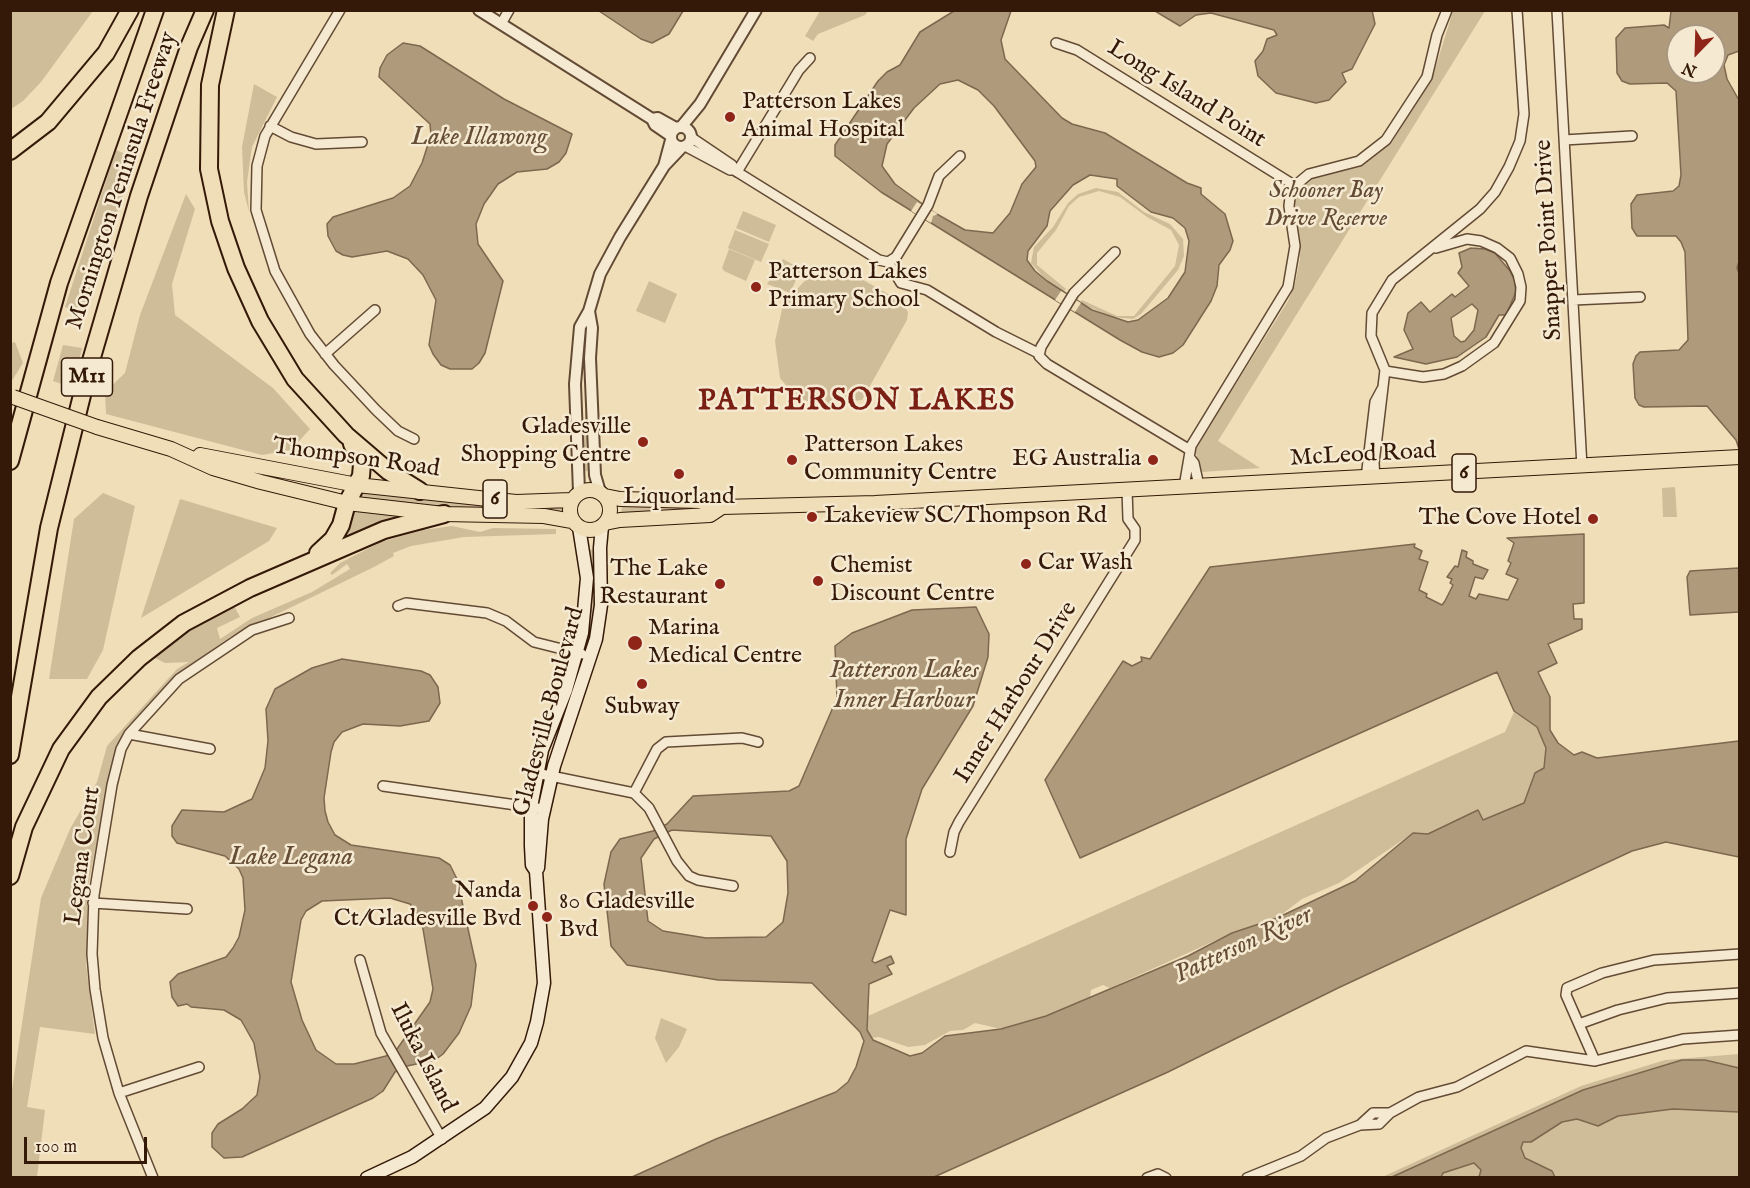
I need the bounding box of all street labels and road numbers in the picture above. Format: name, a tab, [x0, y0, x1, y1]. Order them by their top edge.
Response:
street label: Mornington Peninsula Freeway	[61, 29, 185, 333]
street label: Long Island Point	[1101, 35, 1271, 155]
street label: Snapper Point Drive	[1530, 139, 1570, 341]
road number: M11	[62, 358, 112, 396]
street label: Thompson Road	[271, 433, 441, 485]
street label: McLeod Road	[1289, 438, 1437, 474]
road number: 6	[1452, 454, 1476, 492]
road number: 6	[483, 480, 507, 518]
street label: Inner Harbour Drive	[949, 597, 1085, 789]
street label: Gladesville Boulevard	[508, 604, 592, 820]
street label: Legana Court	[60, 785, 108, 927]
street label: Iluka Island	[382, 998, 462, 1118]

